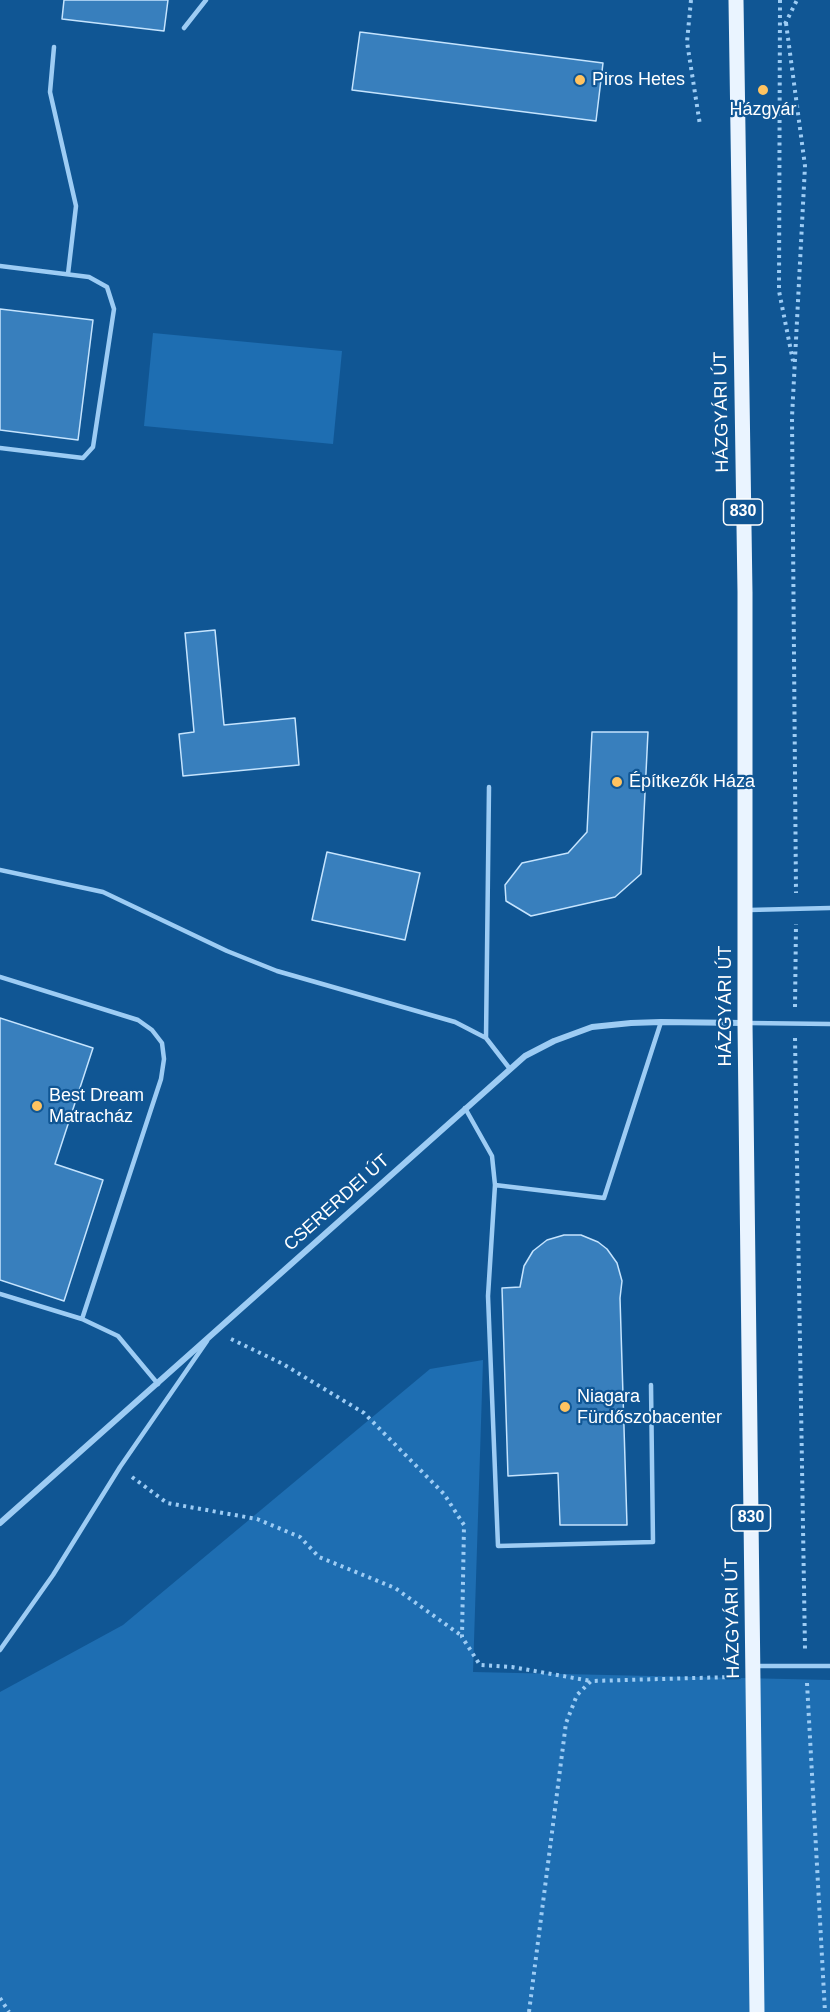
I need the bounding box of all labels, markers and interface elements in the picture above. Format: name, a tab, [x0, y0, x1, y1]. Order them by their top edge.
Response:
place label: Piros Hetes	[592, 69, 685, 91]
marker: Piros Hetes	[573, 73, 587, 87]
marker: Házgyár	[756, 83, 770, 97]
place label: Házgyár	[729, 99, 797, 121]
street label: HÁZGYÁRI ÚT	[710, 351, 734, 473]
road number: 830	[724, 499, 762, 525]
place label: Építkezők Háza	[629, 771, 755, 793]
marker: Építkezők Háza	[610, 775, 624, 789]
street label: HÁZGYÁRI ÚT	[715, 945, 737, 1067]
place label: Best Dream Matracház	[49, 1085, 144, 1128]
marker: Best Dream Matracház	[30, 1099, 44, 1113]
street label: CSERERDEI ÚT	[280, 1150, 394, 1256]
place label: Niagara Fürdőszobacenter	[577, 1386, 722, 1428]
marker: Niagara Fürdőszobacenter	[558, 1400, 572, 1414]
road number: 830	[732, 1505, 771, 1531]
street label: HÁZGYÁRI ÚT	[721, 1557, 745, 1679]

